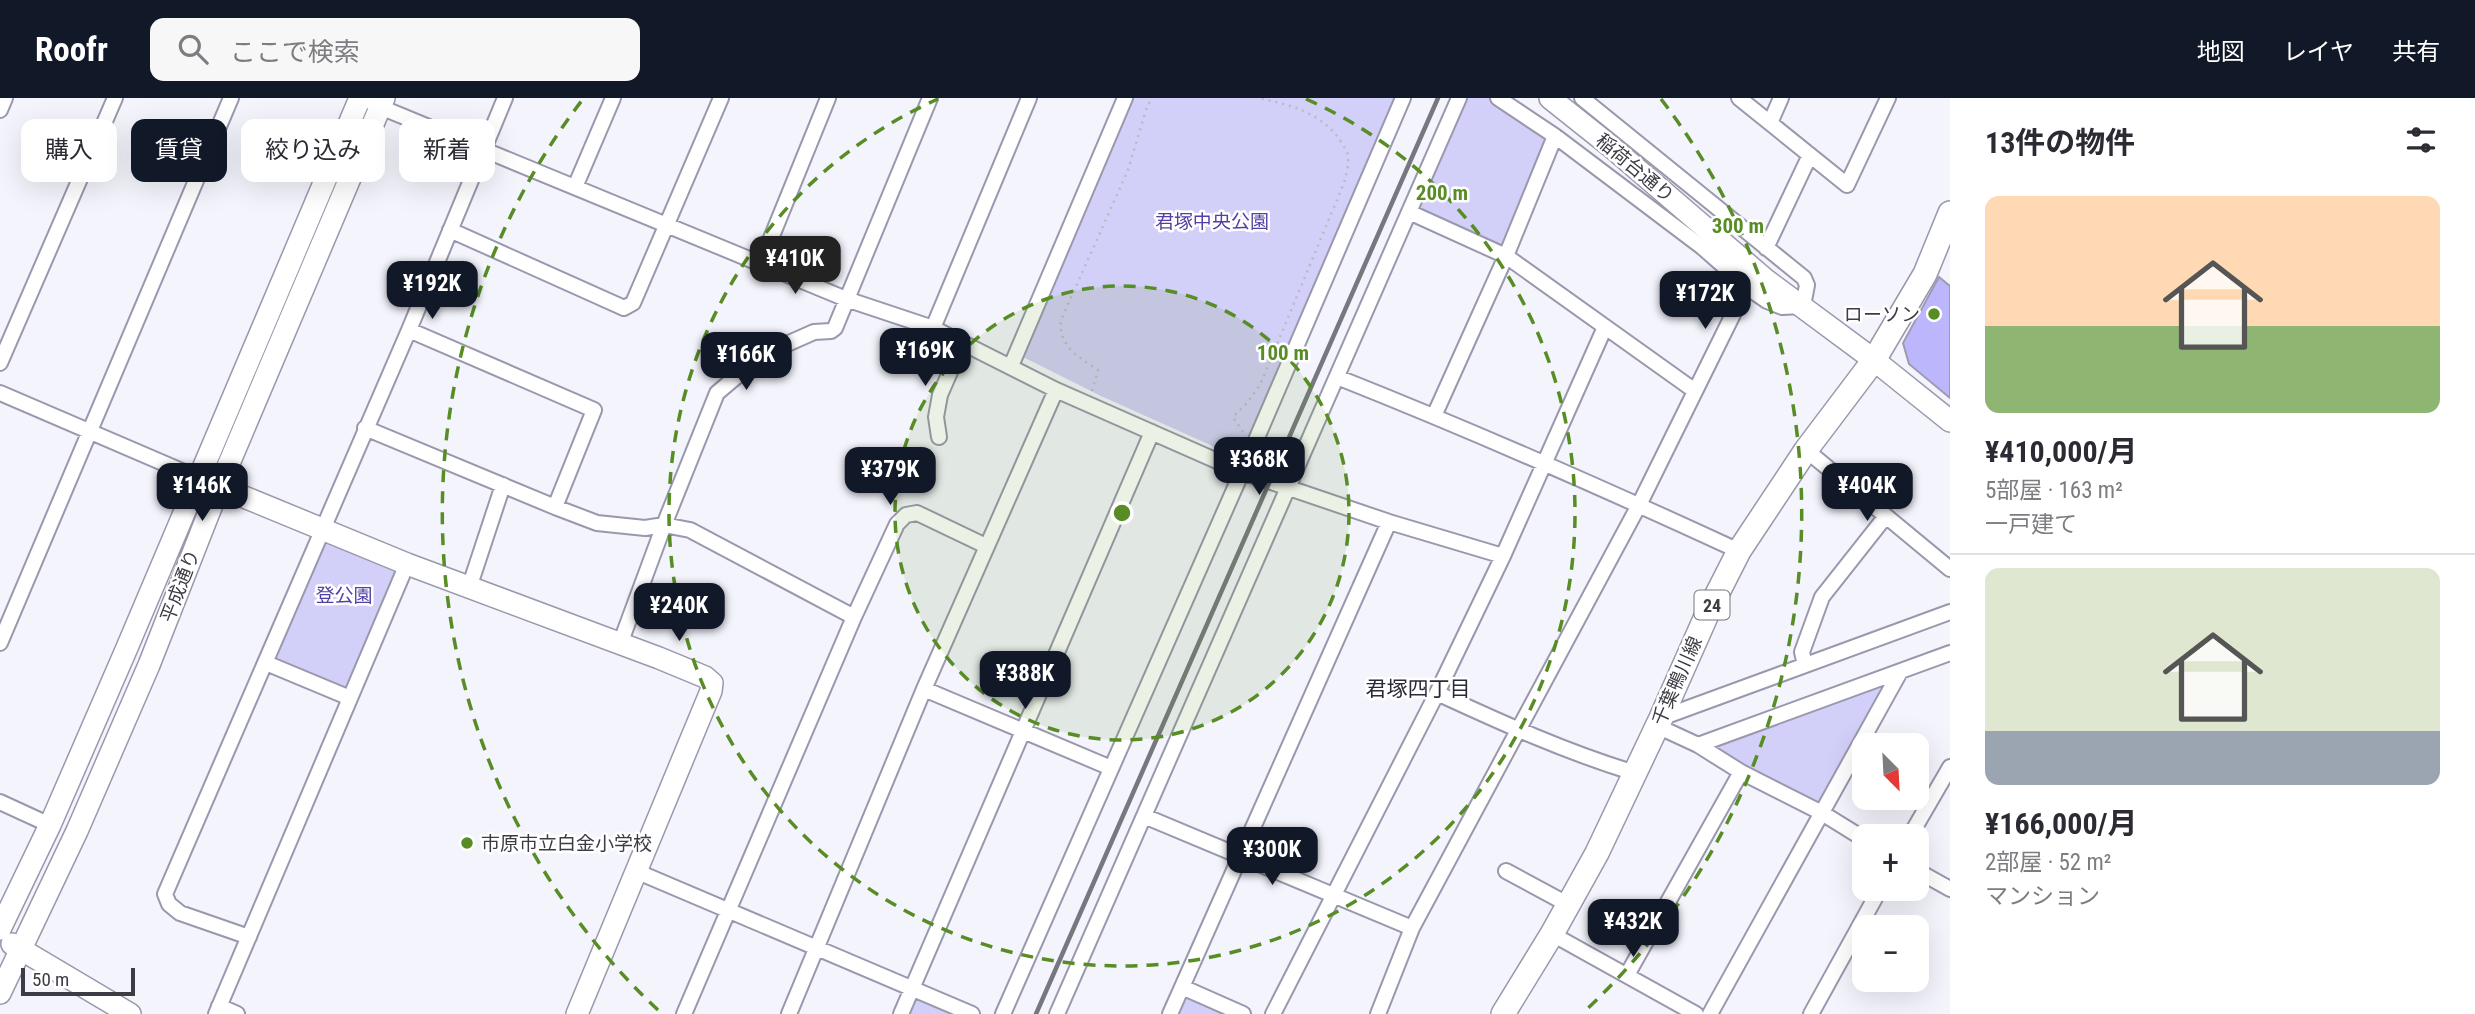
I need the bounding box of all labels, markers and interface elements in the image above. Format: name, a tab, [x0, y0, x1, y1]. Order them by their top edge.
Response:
search box	[150, 18, 640, 81]
text: Roofr	[35, 30, 108, 69]
icon: search	[174, 30, 212, 68]
text: ここで検索	[230, 37, 360, 67]
text: 地図	[2197, 38, 2245, 66]
text: レイヤ	[2283, 38, 2354, 66]
text: 共有	[2392, 38, 2440, 66]
chip: 購入	[21, 119, 117, 182]
chip: 賃貸	[131, 119, 227, 182]
chip: 絞り込み	[241, 119, 385, 182]
chip: 新着	[399, 119, 495, 182]
icon: filters	[2402, 121, 2440, 159]
text: 13件の物件	[1985, 125, 2135, 160]
street label: 稲荷台通り	[1591, 129, 1679, 207]
text: 200 m	[1416, 181, 1468, 205]
park label: 君塚中央公園	[1155, 210, 1269, 233]
text: 300 m	[1712, 214, 1764, 238]
pin: ¥410K	[746, 236, 844, 296]
icon: home	[2150, 242, 2276, 368]
text: ¥410K	[766, 245, 824, 272]
pin: ¥192K	[383, 262, 481, 321]
text: ¥192K	[403, 270, 461, 297]
pin: ¥172K	[1656, 272, 1754, 331]
text: ¥172K	[1676, 280, 1734, 307]
place label: ローソン	[1844, 303, 1920, 326]
marker: ローソン	[1926, 306, 1942, 322]
pin: ¥169K	[876, 328, 974, 388]
pin: ¥166K	[697, 332, 795, 392]
text: ¥169K	[896, 337, 954, 364]
text: ¥166K	[717, 341, 775, 368]
text: 100 m	[1257, 341, 1309, 365]
text: ¥410,000/月	[1985, 434, 2138, 469]
pin: ¥368K	[1210, 438, 1308, 497]
text: ¥368K	[1230, 446, 1288, 473]
pin: ¥379K	[841, 448, 939, 507]
text: ¥379K	[861, 456, 919, 483]
pin: ¥146K	[153, 464, 251, 523]
pin: ¥404K	[1818, 464, 1916, 523]
text: ¥146K	[173, 472, 231, 499]
text: ¥404K	[1838, 472, 1896, 499]
text: 5部屋 · 163 m²	[1985, 477, 2123, 504]
centre of rings	[1110, 501, 1134, 525]
text: 一戸建て	[1985, 511, 2077, 538]
street label: 平成通り	[156, 546, 204, 626]
park label: 登公園	[315, 584, 373, 607]
pin: ¥240K	[630, 584, 728, 643]
road number: 24	[1694, 590, 1730, 620]
text: ¥240K	[650, 592, 708, 619]
icon: home	[2150, 614, 2276, 740]
street label: 千葉鴨川線	[1647, 633, 1707, 729]
pin: ¥388K	[976, 652, 1074, 711]
text: ¥388K	[996, 660, 1054, 687]
district label: 君塚四丁目	[1366, 677, 1471, 701]
north arrow	[1852, 733, 1928, 810]
map controls	[1852, 733, 1929, 992]
text: ¥166,000/月	[1985, 806, 2138, 841]
button: +	[1852, 824, 1929, 901]
pin: ¥300K	[1223, 828, 1321, 887]
place label: 市原市立白金小学校	[481, 832, 652, 855]
marker: 市原市立白金小学校	[459, 835, 475, 851]
text: ¥300K	[1243, 836, 1301, 863]
text: 2部屋 · 52 m²	[1985, 849, 2111, 876]
text: マンション	[1985, 883, 2100, 910]
pin: ¥432K	[1584, 900, 1682, 959]
text: ¥432K	[1604, 908, 1662, 935]
button: −	[1852, 915, 1929, 992]
scale bar	[21, 965, 135, 997]
text: 50 m	[32, 968, 69, 991]

